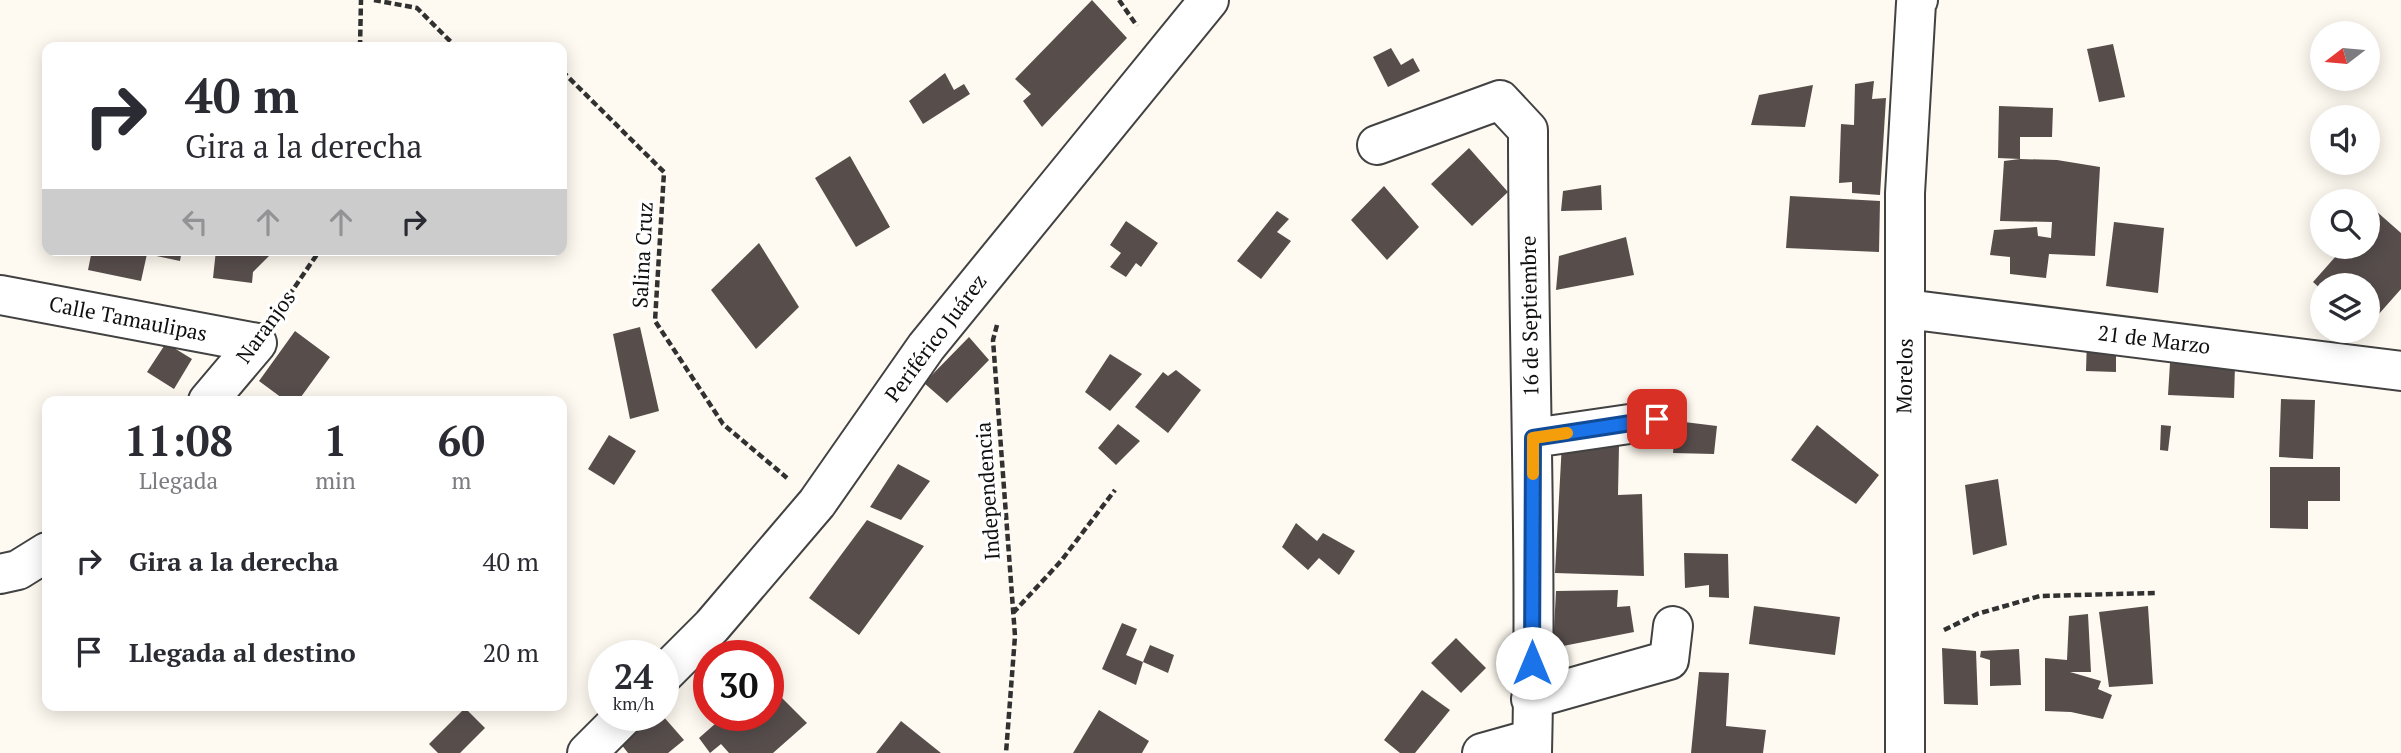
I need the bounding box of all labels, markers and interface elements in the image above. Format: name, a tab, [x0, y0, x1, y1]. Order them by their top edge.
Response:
north arrow	[2310, 21, 2380, 91]
map controls	[2310, 21, 2380, 343]
text: 40 m	[185, 62, 299, 127]
icon: right	[70, 70, 161, 161]
button: sound	[2310, 105, 2380, 175]
text: Gira a la derecha	[185, 125, 422, 167]
button: search	[2310, 189, 2380, 259]
street label: Salina Cruz	[625, 201, 659, 309]
icon: left	[176, 203, 214, 241]
icon: ahead	[249, 203, 287, 241]
icon: ahead	[322, 203, 360, 241]
icon: right	[395, 203, 433, 241]
street label: 16 de Septiembre	[1514, 235, 1544, 397]
street label: Periférico Juárez	[878, 268, 992, 407]
button: layers	[2310, 273, 2380, 343]
street label: Naranjos	[229, 284, 301, 369]
street label: Calle Tamaulipas	[47, 289, 210, 347]
street label: 21 de Marzo	[2096, 318, 2212, 360]
street label: Morelos	[1889, 338, 1919, 414]
pin	[1627, 389, 1687, 449]
icon: arrive	[1638, 400, 1676, 438]
text: 11:08	[124, 412, 233, 468]
text: 1	[324, 412, 347, 468]
text: 60	[438, 412, 485, 468]
street label: Independencia	[968, 421, 1006, 561]
text: Llegada	[139, 465, 218, 496]
text: min	[315, 465, 356, 496]
text: m	[451, 465, 471, 496]
icon: right	[70, 542, 108, 580]
text: Gira a la derecha	[129, 544, 339, 578]
text: 40 m	[483, 544, 539, 578]
position arrow	[1495, 626, 1569, 700]
icon: arrive	[70, 633, 108, 671]
text: Llegada al destino	[129, 635, 356, 669]
text: 20 m	[483, 635, 539, 669]
speed limit sign: 30	[693, 640, 784, 731]
text: 24	[614, 653, 653, 699]
text: km/h	[613, 691, 654, 715]

